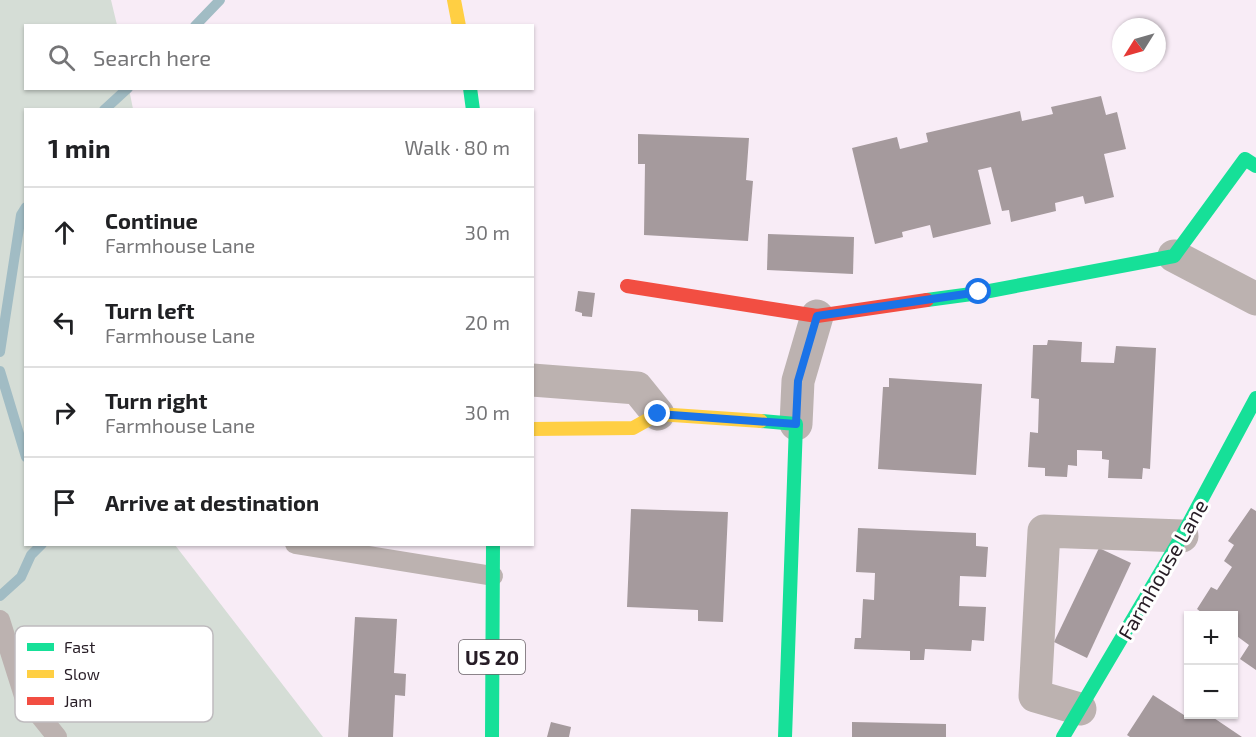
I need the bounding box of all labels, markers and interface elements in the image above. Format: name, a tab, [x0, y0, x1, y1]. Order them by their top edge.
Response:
north arrow	[1112, 18, 1166, 72]
search box	[24, 24, 534, 90]
icon: search	[45, 41, 78, 74]
text: Search here	[93, 44, 211, 70]
text: 1 min	[48, 132, 111, 163]
text: Walk · 80 m	[405, 135, 510, 159]
text: Continue	[105, 207, 198, 233]
icon: ahead	[48, 216, 81, 249]
text: 30 m	[465, 220, 510, 244]
text: Farmhouse Lane	[105, 233, 255, 257]
route start	[965, 278, 991, 304]
text: Turn left	[105, 297, 194, 323]
icon: left	[48, 306, 81, 339]
text: 20 m	[465, 310, 510, 334]
text: Farmhouse Lane	[105, 323, 255, 347]
text: Turn right	[105, 387, 207, 413]
icon: right	[48, 396, 81, 429]
text: 30 m	[465, 400, 510, 424]
route end	[644, 400, 670, 426]
text: Farmhouse Lane	[105, 413, 255, 437]
icon: arrive	[48, 486, 81, 519]
text: Arrive at destination	[105, 489, 319, 515]
street label: Farmhouse Lane	[1112, 494, 1212, 644]
map controls	[1184, 611, 1238, 719]
button: +	[1184, 611, 1238, 665]
legend	[15, 626, 213, 722]
text: Fast	[64, 637, 95, 656]
road number: US 20	[459, 640, 525, 674]
text: Slow	[64, 664, 100, 683]
button: −	[1184, 665, 1238, 719]
text: Jam	[64, 691, 92, 710]

